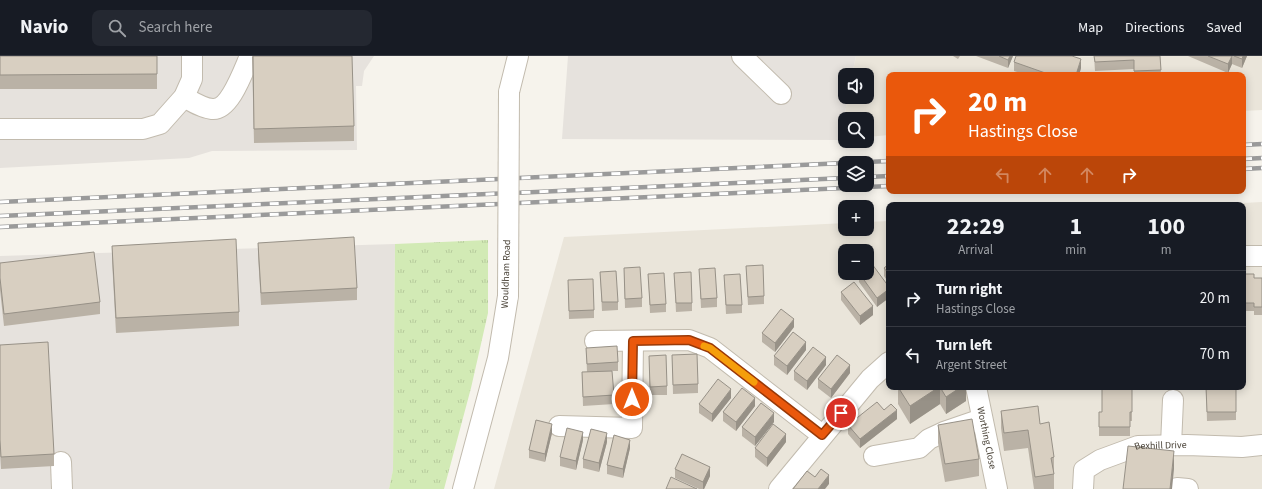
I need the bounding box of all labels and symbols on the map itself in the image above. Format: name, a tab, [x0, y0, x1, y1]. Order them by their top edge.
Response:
street label: Wouldham Road	[498, 239, 514, 309]
position arrow	[611, 378, 653, 420]
pin	[824, 396, 858, 430]
street label: Worthing Close	[973, 405, 1000, 470]
street label: Bexhill Drive	[1132, 438, 1187, 454]

